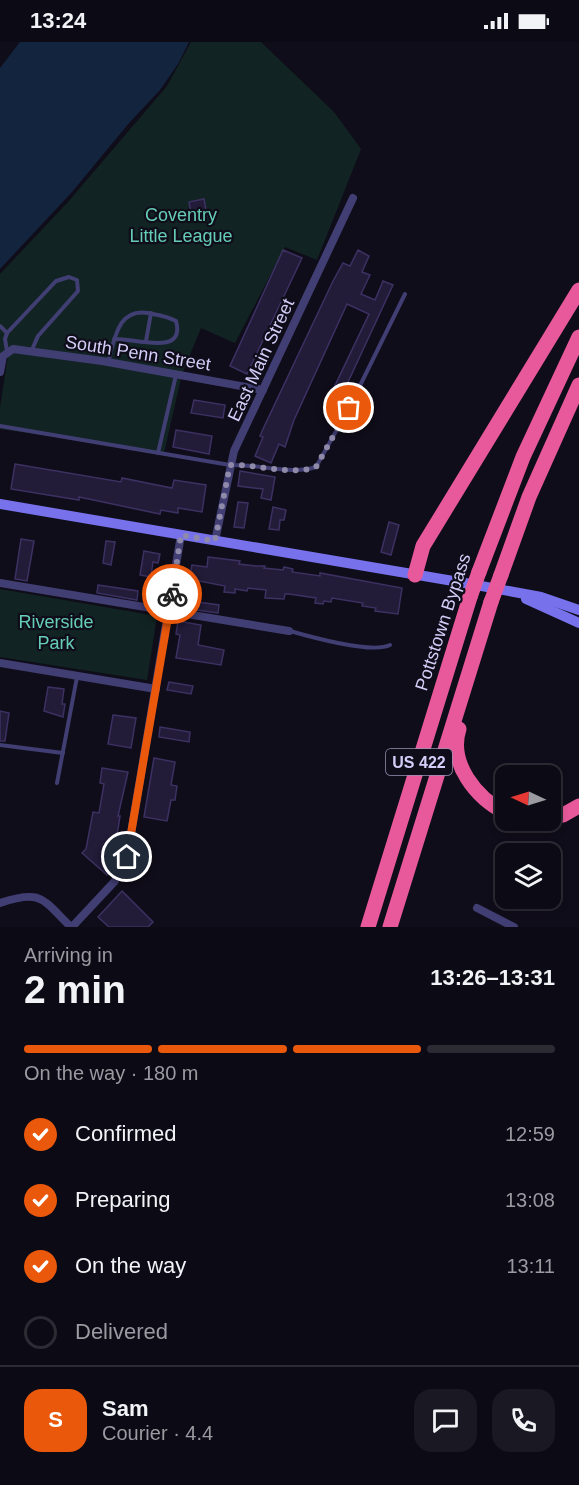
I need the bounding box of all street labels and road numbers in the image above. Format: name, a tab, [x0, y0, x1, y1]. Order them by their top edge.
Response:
street label: East Main Street	[224, 295, 298, 425]
street label: South Penn Street	[64, 332, 212, 374]
street label: Pottstown Bypass	[411, 551, 475, 693]
road number: US 422	[386, 749, 452, 775]

